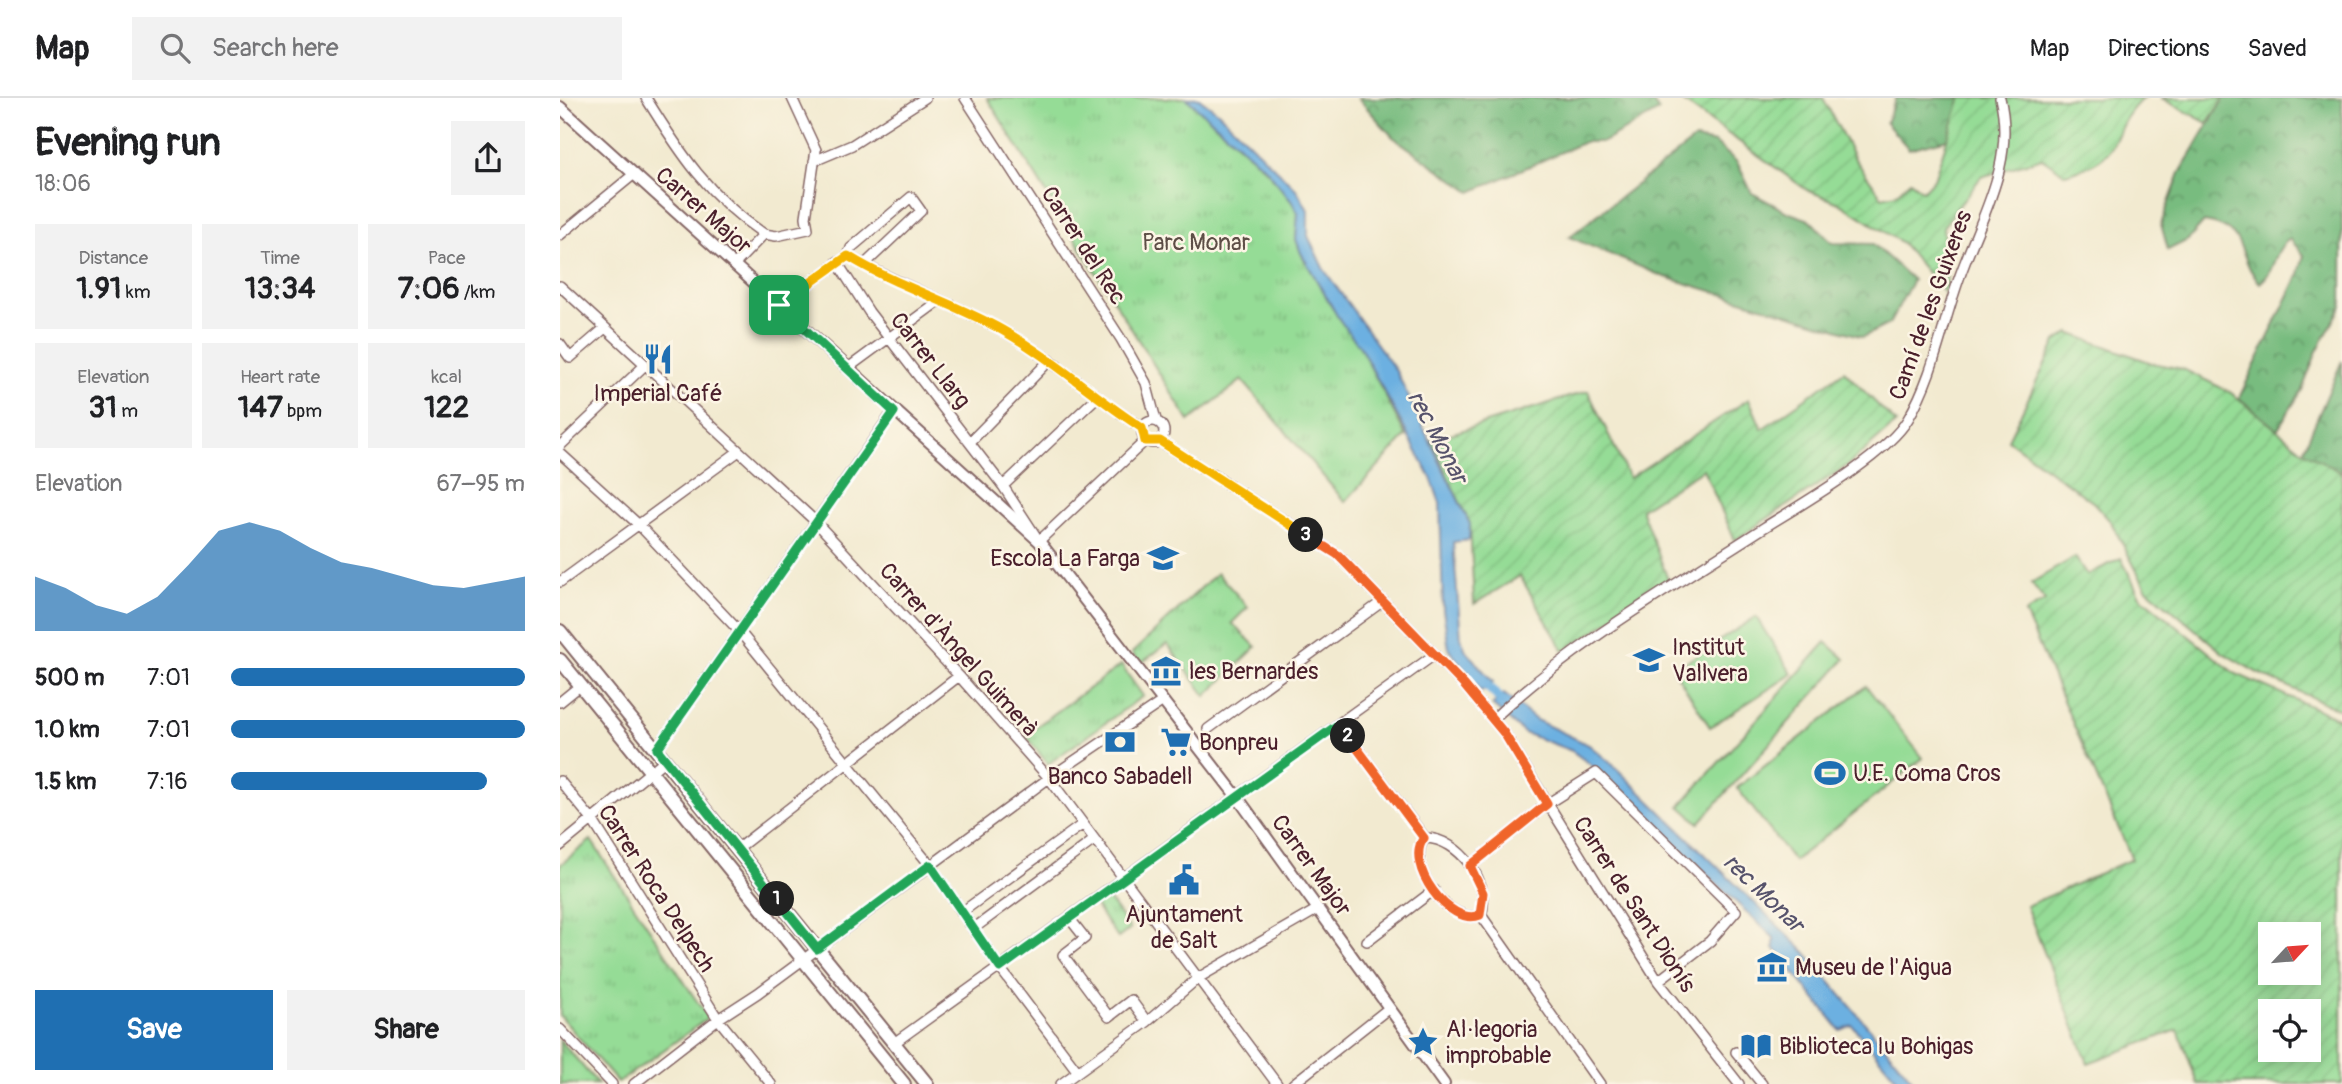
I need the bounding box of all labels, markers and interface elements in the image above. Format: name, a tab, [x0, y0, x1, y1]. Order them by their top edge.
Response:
search box	[132, 17, 622, 80]
text: Map	[35, 28, 90, 69]
icon: search	[156, 29, 194, 67]
text: Search here	[212, 32, 339, 64]
text: Map	[2030, 34, 2070, 63]
text: Directions	[2108, 34, 2209, 63]
text: Saved	[2247, 34, 2307, 63]
text: Evening run	[35, 119, 221, 167]
button: share	[451, 121, 525, 195]
street label: Carrer Major	[649, 161, 758, 260]
text: 18:06	[35, 169, 91, 198]
street label: Carrer del Rec	[1035, 181, 1133, 310]
street label: Camí de les Guixeres	[1883, 206, 1978, 404]
park label: Parc Monar	[1142, 228, 1250, 257]
text: Distance	[79, 246, 148, 270]
text: Time	[260, 246, 300, 270]
text: Pace	[428, 246, 465, 270]
text: 1.91	[76, 270, 122, 307]
text: 13:34	[245, 270, 315, 307]
text: 7:06	[398, 270, 460, 307]
pin	[749, 275, 809, 335]
text: km	[122, 280, 151, 304]
text: /km	[460, 280, 495, 304]
icon: arrive	[760, 286, 798, 324]
street label: Carrer Llarg	[884, 306, 977, 414]
restaurant icon: Imperial Café	[641, 342, 675, 376]
text: Elevation	[77, 365, 150, 389]
text: Heart rate	[240, 365, 320, 389]
text: kcal	[431, 365, 462, 389]
place label: Imperial Café	[593, 379, 723, 408]
water label: rec Monar	[1401, 386, 1476, 491]
text: 31	[89, 389, 117, 426]
text: 147	[238, 389, 283, 426]
text: 122	[424, 389, 469, 426]
text: m	[117, 399, 138, 423]
text: bpm	[283, 399, 322, 423]
text: Elevation	[35, 469, 123, 498]
text: 67–95 m	[436, 469, 525, 498]
pin: 3	[1288, 518, 1324, 552]
text: 3	[1300, 522, 1311, 546]
school or university icon: Escola La Farga	[1146, 541, 1180, 575]
place label: Escola La Farga	[990, 544, 1140, 573]
street label: Carrer d'Àngel Guimerà	[873, 556, 1044, 742]
place label: Institut Vallvera	[1672, 633, 1748, 688]
school or university icon: Institut Vallvera	[1632, 643, 1666, 677]
museum icon: les Bernardes	[1149, 654, 1183, 688]
place label: les Bernardes	[1189, 657, 1318, 686]
text: 500 m	[35, 663, 104, 692]
text: 7:01	[147, 663, 190, 692]
text: 1.0 km	[35, 715, 100, 744]
text: 7:01	[147, 715, 190, 744]
pin: 2	[1330, 718, 1366, 754]
text: 2	[1342, 723, 1353, 747]
bank icon: Banco Sabadell	[1103, 725, 1137, 759]
supermarket icon: Bonpreu	[1159, 725, 1193, 759]
place label: Bonpreu	[1199, 728, 1279, 757]
sports icon: U.E. Coma Cros	[1813, 756, 1847, 790]
place label: U.E. Coma Cros	[1853, 759, 2001, 788]
place label: Banco Sabadell	[1048, 762, 1192, 791]
text: 1.5 km	[35, 767, 97, 796]
text: 7:16	[147, 767, 188, 796]
street label: Carrer Roca Delpech	[592, 799, 722, 978]
street label: Carrer Major	[1265, 809, 1358, 922]
street label: Carrer de Sant Dionís	[1567, 811, 1702, 998]
water label: rec Monar	[1717, 848, 1812, 941]
public building icon: Ajuntament de Salt	[1167, 863, 1201, 897]
pin: 1	[760, 882, 794, 916]
text: 1	[773, 886, 780, 910]
place label: Ajuntament de Salt	[1125, 900, 1243, 955]
north arrow	[2258, 922, 2320, 985]
map controls	[2258, 922, 2321, 1062]
museum icon: Museu de l'Aigua	[1755, 950, 1789, 984]
place label: Museu de l'Aigua	[1795, 953, 1952, 982]
button: Save	[35, 990, 273, 1070]
button: Share	[287, 990, 525, 1070]
button: locate	[2258, 999, 2321, 1062]
place label: Al·legoria improbable	[1446, 1015, 1552, 1070]
place icon: Al·legoria improbable	[1406, 1025, 1440, 1059]
library icon: Biblioteca Iu Bohigas	[1739, 1029, 1773, 1063]
place label: Biblioteca Iu Bohigas	[1779, 1032, 1973, 1061]

